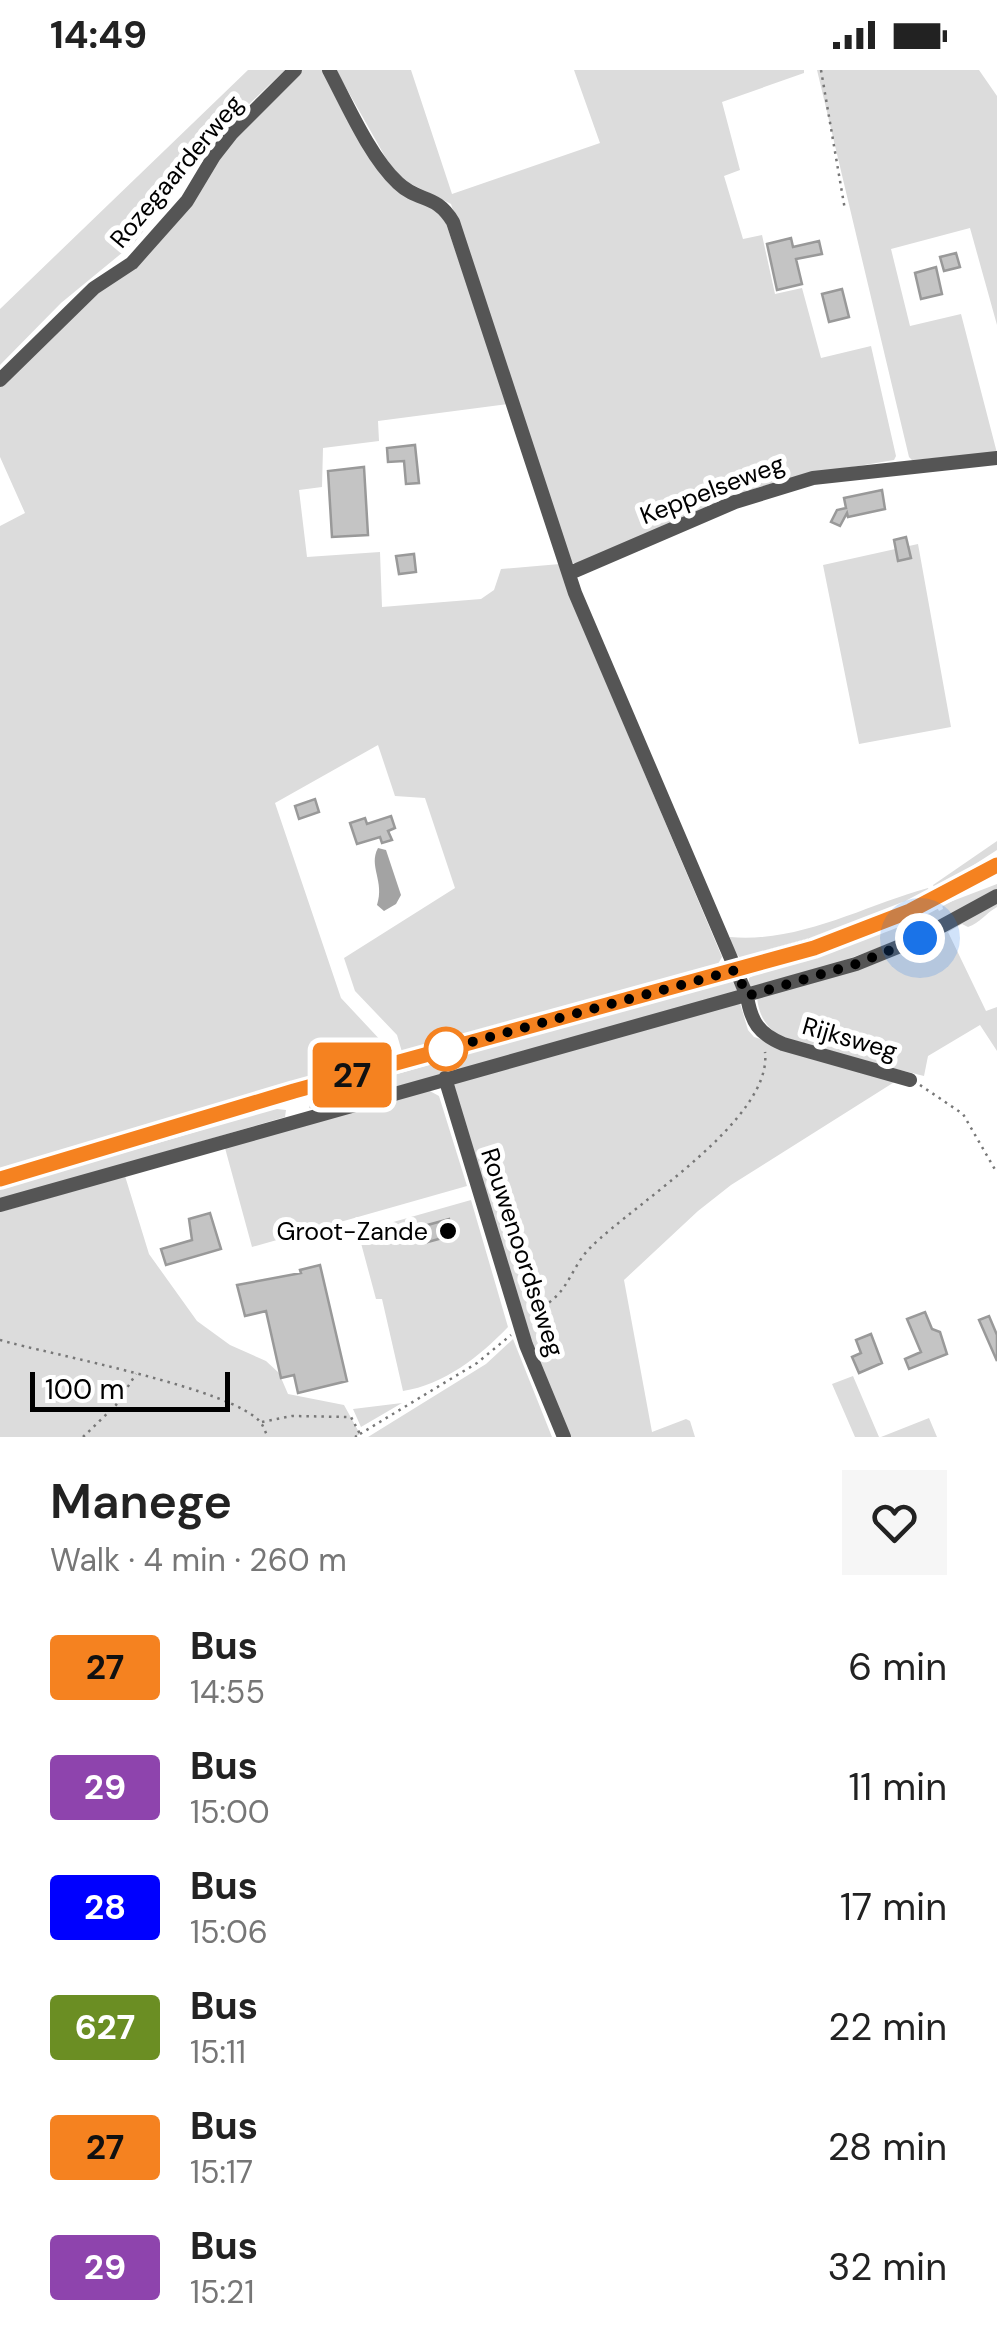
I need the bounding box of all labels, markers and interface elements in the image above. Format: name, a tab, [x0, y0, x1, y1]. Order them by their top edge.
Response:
text: 14:49	[50, 10, 147, 60]
street label: Rozegaarderweg	[103, 88, 250, 255]
street label: Keppelseweg	[635, 447, 789, 532]
your location	[895, 913, 945, 963]
street label: Rijksweg	[798, 1009, 901, 1068]
unlabelled marker	[425, 1028, 467, 1070]
line badge: 27	[307, 1042, 397, 1108]
text: 27	[333, 1052, 371, 1098]
street label: Rouwenoordseweg	[473, 1144, 572, 1361]
place label: Groot-Zande	[276, 1215, 428, 1248]
marker: Groot-Zande	[437, 1220, 459, 1242]
scale bar	[30, 1367, 230, 1412]
text: 100 m	[45, 1371, 124, 1408]
text: Manege	[50, 1470, 232, 1533]
button: heart	[842, 1470, 947, 1575]
text: Walk · 4 min · 260 m	[50, 1539, 347, 1581]
text: Bus	[190, 1621, 258, 1671]
text: 6 min	[848, 1642, 947, 1692]
text: 27	[86, 1644, 124, 1690]
text: 14:55	[190, 1671, 265, 1713]
text: Bus	[190, 1741, 258, 1791]
text: 11 min	[848, 1762, 947, 1812]
text: 29	[84, 1764, 126, 1810]
text: 15:00	[190, 1791, 270, 1833]
text: Bus	[190, 1861, 258, 1911]
text: 17 min	[840, 1882, 947, 1932]
text: 28	[84, 1884, 126, 1930]
text: 15:06	[190, 1911, 268, 1953]
text: Bus	[190, 1981, 258, 2031]
text: 22 min	[828, 2002, 947, 2052]
text: 627	[75, 2004, 135, 2050]
text: 15:11	[190, 2031, 246, 2073]
text: Bus	[190, 2101, 258, 2151]
text: 28 min	[828, 2122, 947, 2172]
text: 27	[86, 2124, 124, 2170]
text: 15:17	[190, 2151, 253, 2193]
text: Bus	[190, 2221, 258, 2271]
text: 32 min	[828, 2242, 947, 2292]
text: 29	[84, 2244, 126, 2290]
text: 15:21	[190, 2271, 254, 2313]

